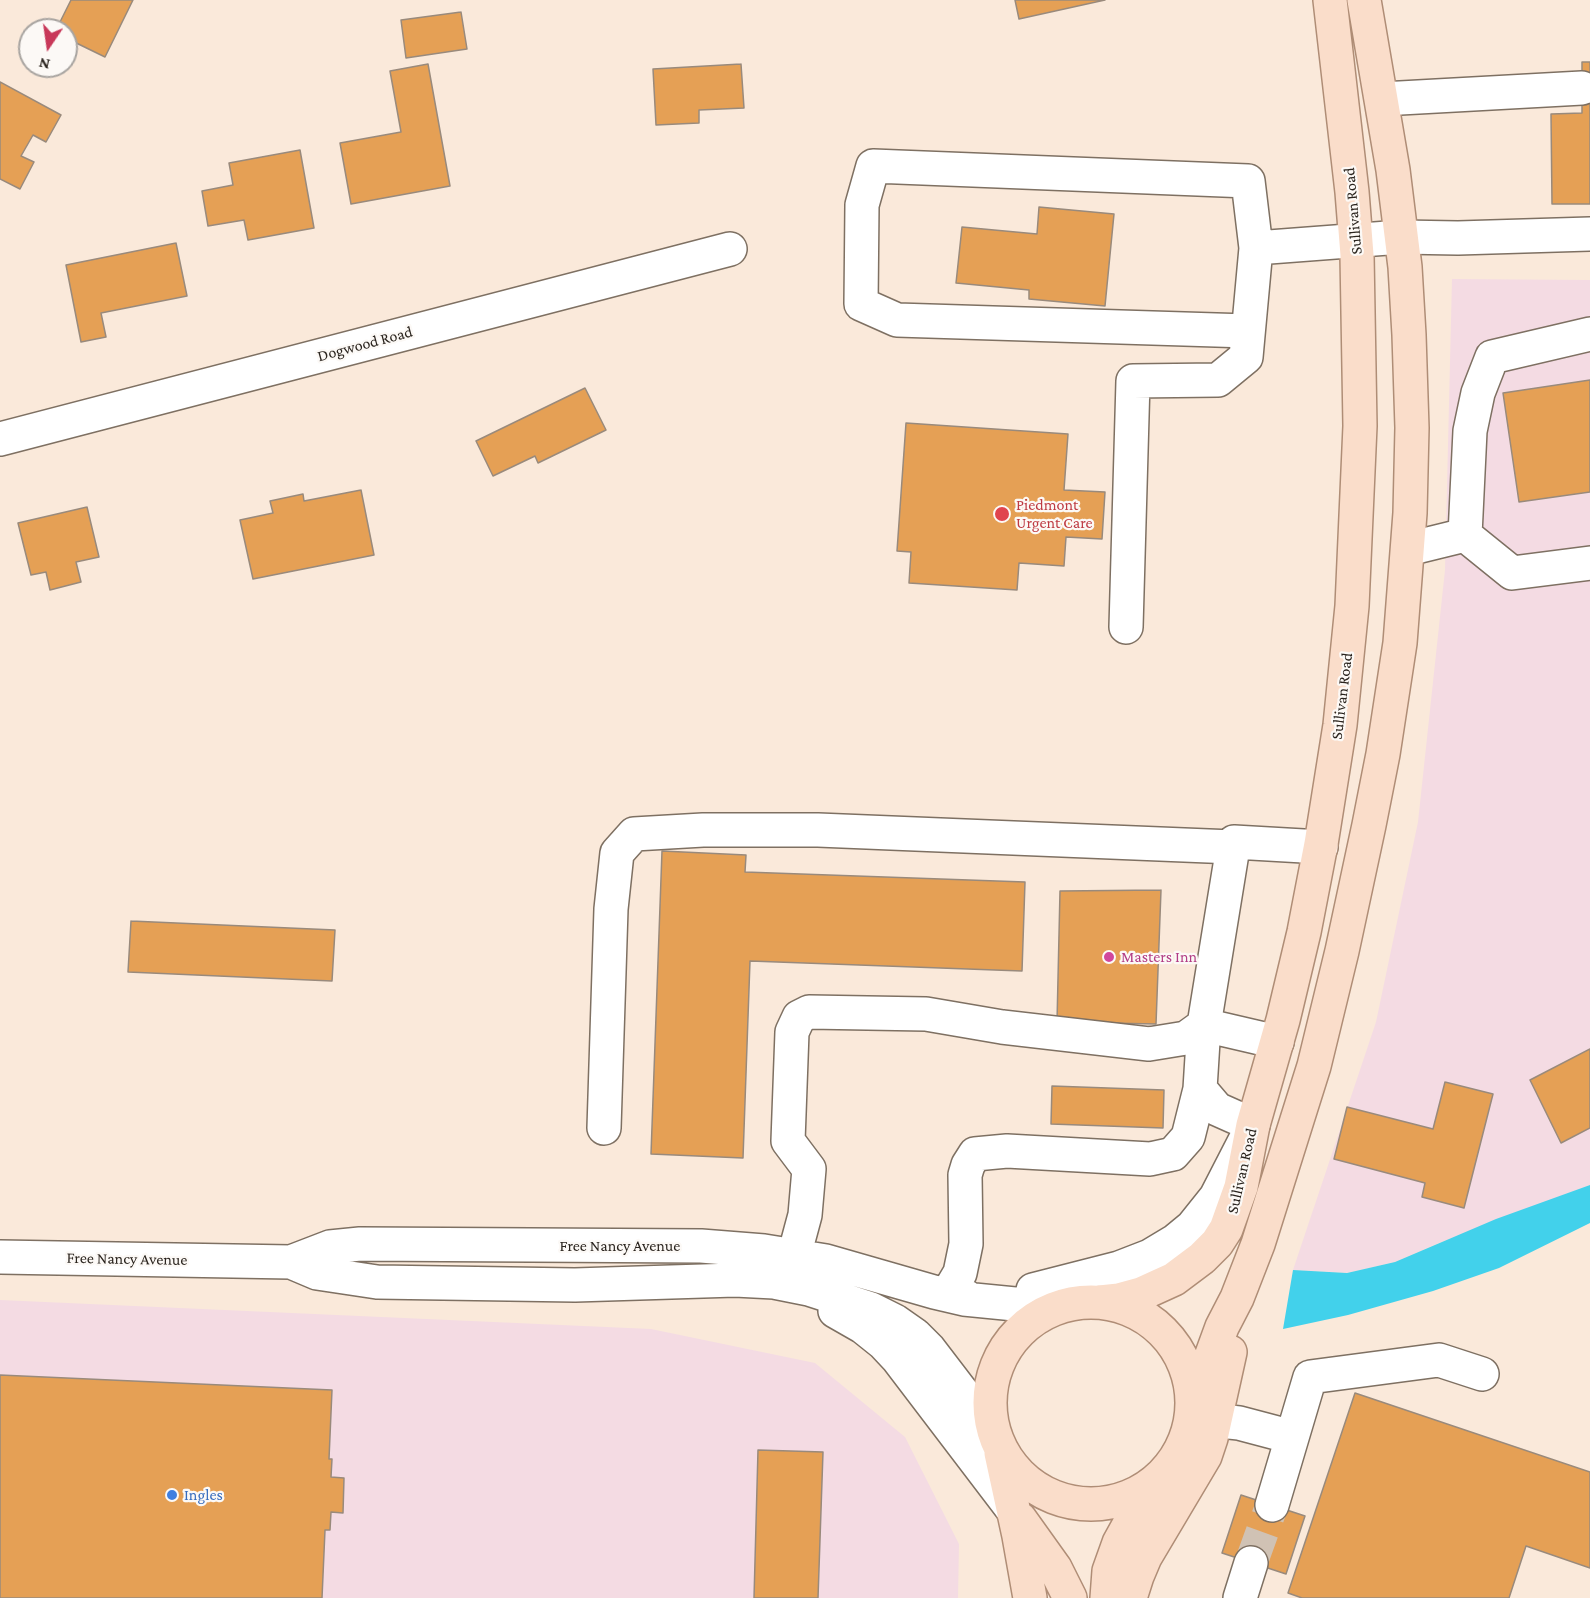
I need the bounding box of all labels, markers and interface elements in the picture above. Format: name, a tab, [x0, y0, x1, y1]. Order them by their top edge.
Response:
north arrow	[18, 18, 78, 78]
text: N	[37, 55, 52, 74]
street label: Sullivan Road	[1340, 167, 1366, 255]
street label: Dogwood Road	[315, 322, 415, 366]
place label: Piedmont Urgent Care	[1016, 495, 1092, 533]
marker: Piedmont Urgent Care	[993, 505, 1011, 523]
street label: Sullivan Road	[1327, 652, 1357, 740]
place label: Masters Inn	[1121, 947, 1197, 967]
marker: Masters Inn	[1102, 950, 1116, 964]
street label: Sullivan Road	[1223, 1126, 1261, 1216]
street label: Free Nancy Avenue	[560, 1236, 680, 1256]
street label: Free Nancy Avenue	[66, 1248, 188, 1270]
place label: Ingles	[184, 1485, 223, 1505]
marker: Ingles	[165, 1488, 179, 1502]

